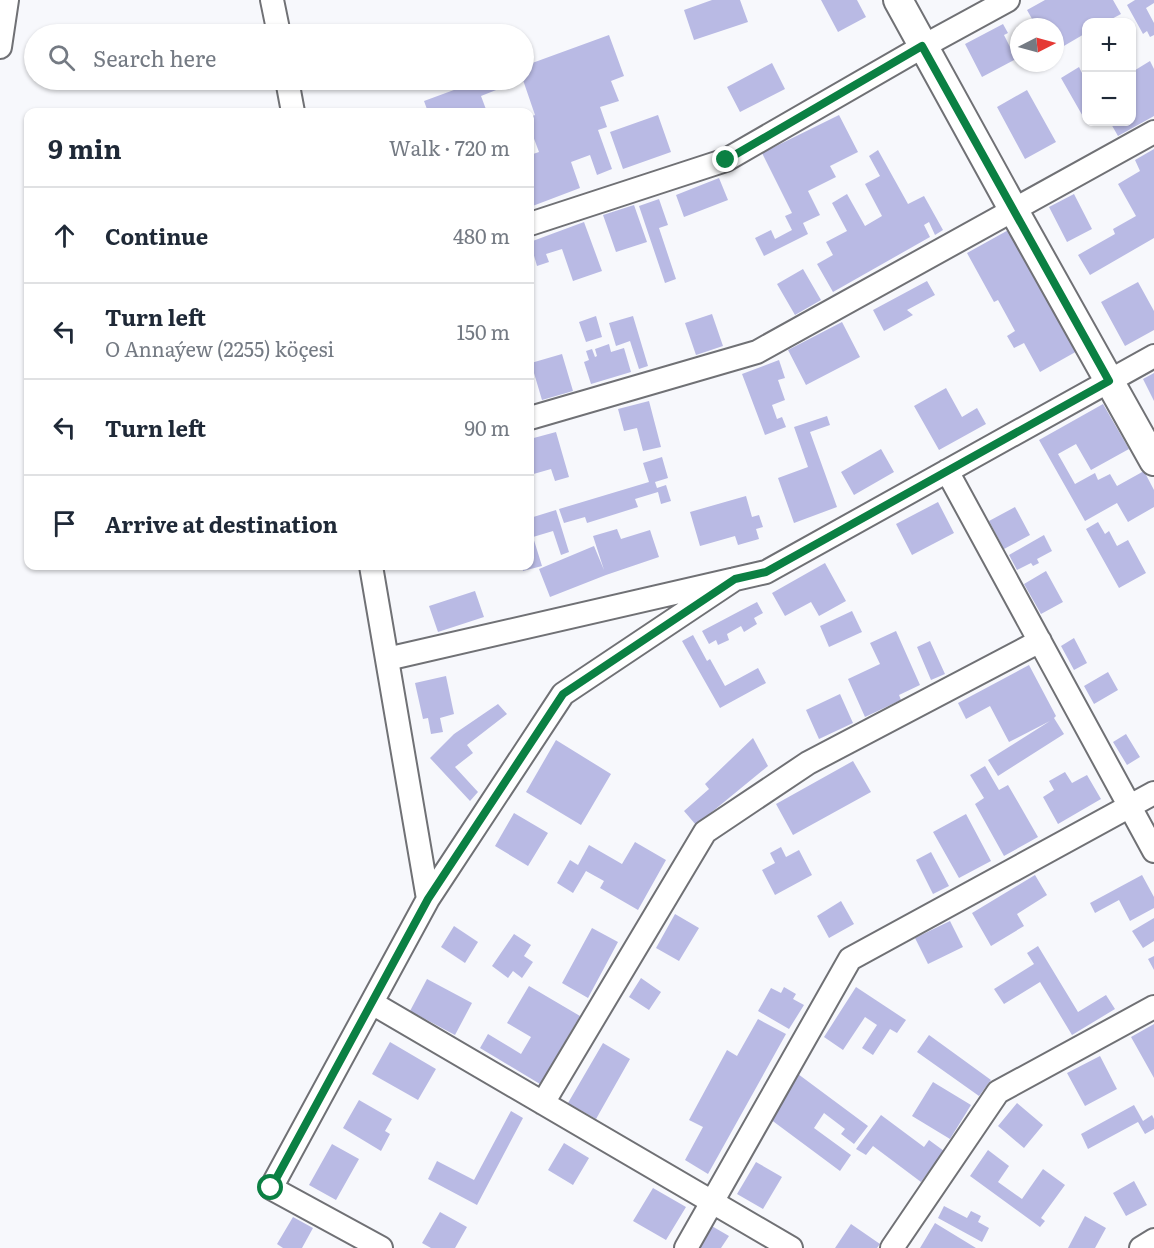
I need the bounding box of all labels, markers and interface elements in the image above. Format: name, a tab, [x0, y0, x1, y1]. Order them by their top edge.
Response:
north arrow	[1010, 18, 1064, 72]
map controls	[1082, 18, 1136, 126]
button: +	[1082, 18, 1136, 72]
search box	[24, 24, 534, 90]
icon: search	[45, 41, 78, 74]
text: Search here	[93, 41, 216, 74]
button: −	[1082, 72, 1136, 126]
text: 9 min	[48, 128, 122, 167]
text: Walk · 720 m	[389, 132, 510, 162]
route end	[712, 146, 738, 172]
icon: ahead	[48, 219, 81, 252]
text: Continue	[105, 219, 208, 252]
text: 480 m	[453, 220, 510, 250]
text: Turn left	[105, 300, 206, 333]
icon: left	[48, 315, 81, 348]
text: 150 m	[457, 316, 510, 346]
text: O Annaýew (2255) köçesi	[105, 333, 334, 363]
icon: left	[48, 411, 81, 444]
text: Turn left	[105, 411, 206, 444]
text: 90 m	[465, 412, 510, 442]
icon: arrive	[48, 507, 81, 540]
text: Arrive at destination	[105, 507, 338, 540]
route start	[257, 1174, 283, 1200]

